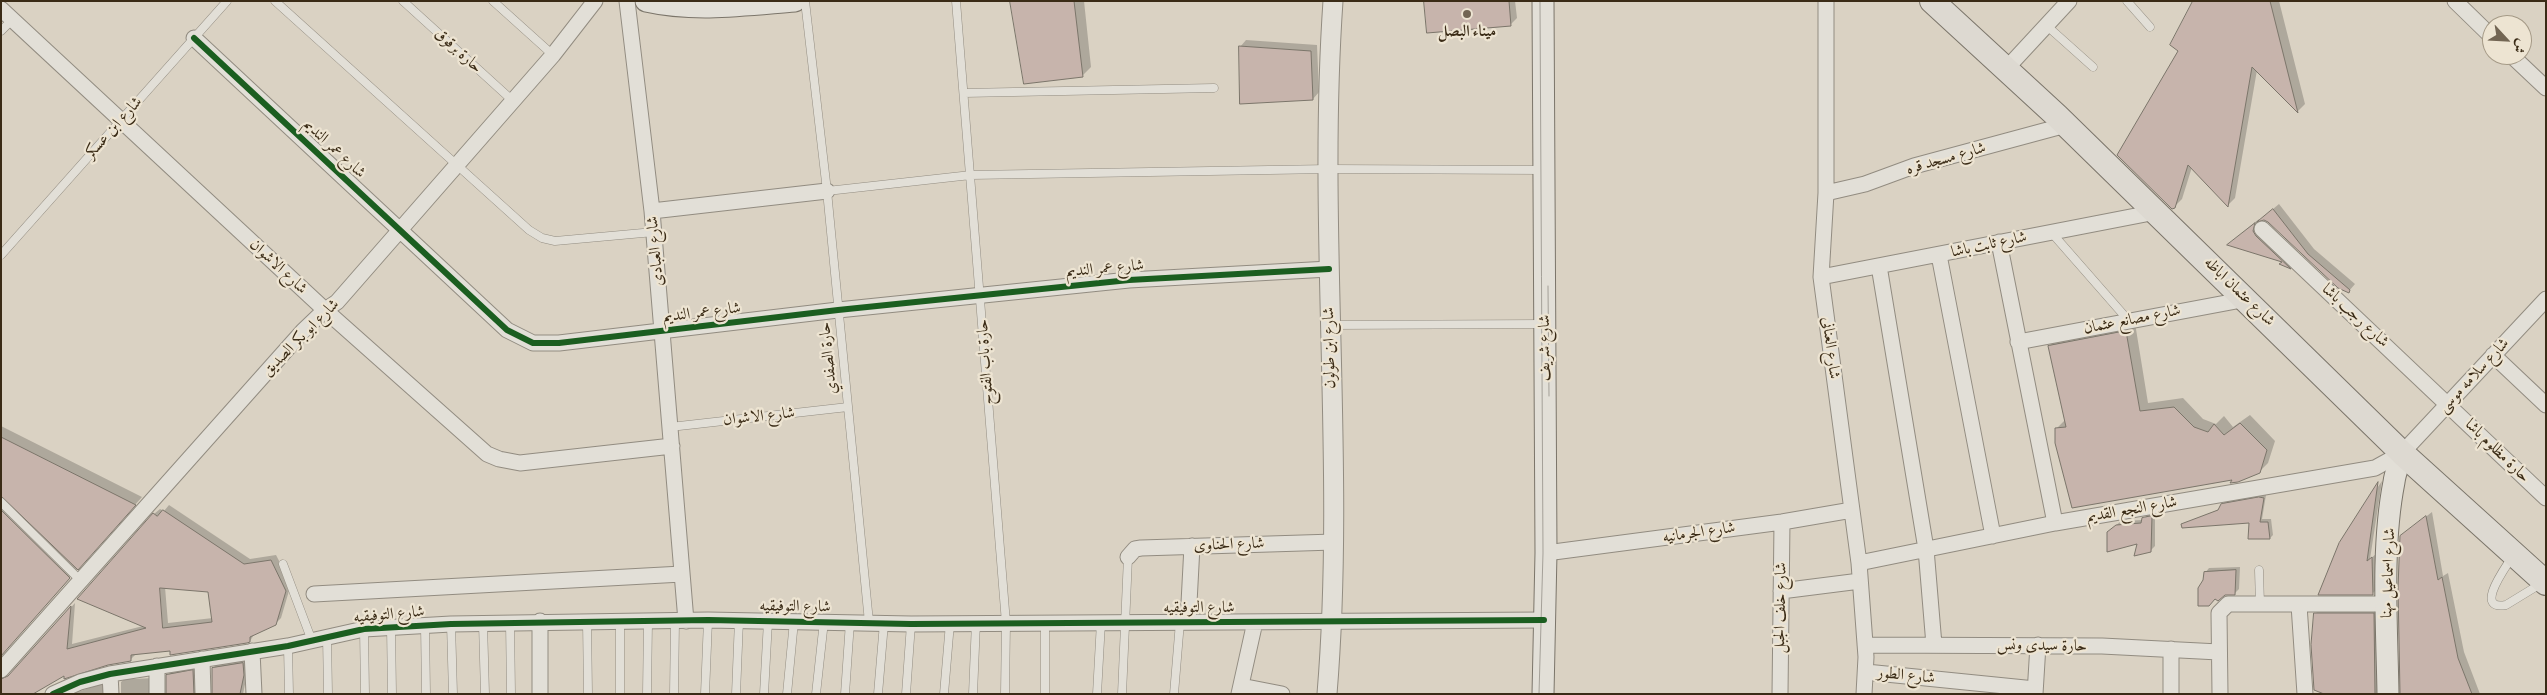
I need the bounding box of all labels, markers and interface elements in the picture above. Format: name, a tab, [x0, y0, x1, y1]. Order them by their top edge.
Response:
marker: ميناء البصل	[1461, 8, 1473, 20]
north arrow	[2482, 15, 2532, 65]
place label: ميناء البصل	[1438, 22, 1496, 42]
street label: حارة برقوق	[430, 25, 486, 77]
text: ش	[2509, 36, 2531, 56]
street label: شارع ابن عسكر	[81, 93, 147, 163]
street label: شارع عمر النديم	[299, 115, 369, 183]
street label: شارع مسجد قره	[1904, 138, 1988, 180]
street label: شارع العبادى	[643, 215, 669, 287]
street label: شارع ثابت باشا	[1949, 228, 2029, 262]
street label: شارع الاشوان	[245, 235, 311, 299]
street label: شارع عثمان اباظه	[2199, 253, 2279, 331]
street label: شارع عمر النديم	[1065, 256, 1145, 282]
street label: شارع رجب باشا	[2317, 280, 2393, 352]
street label: شارع ابو بكر الصديق	[258, 295, 344, 381]
street label: شارع عمر النديم	[662, 299, 742, 327]
street label: شارع مصانع عثمان	[2082, 301, 2182, 339]
street label: شارع ابن طولون	[1320, 307, 1340, 389]
street label: شارع شريف	[1535, 315, 1555, 381]
street label: شارع العنانى	[1817, 316, 1843, 380]
street label: حارة باب الفتوح	[973, 318, 999, 406]
street label: حارة الصفدي	[816, 321, 842, 395]
street label: شارع سلامه موسى	[2434, 334, 2514, 418]
street label: شارع الاشوان	[722, 404, 796, 430]
street label: حارة مظلوم باشا	[2460, 415, 2534, 487]
street label: شارع النجع القديم	[2085, 493, 2179, 527]
street label: شارع الجرمانيه	[1661, 518, 1737, 548]
street label: شارع اسماعيل مهنا	[2378, 527, 2400, 619]
street label: شارع الحناوى	[1193, 534, 1265, 556]
street label: شارع خلف الجبل	[1771, 562, 1791, 654]
street label: شارع التوفيقيه	[759, 597, 831, 617]
street label: شارع التوفيقيه	[1163, 598, 1235, 618]
street label: شارع التوفيقيه	[353, 602, 425, 628]
street label: حارة سيدى ونس	[1997, 636, 2087, 656]
street label: شارع الطور	[1876, 663, 1936, 689]

